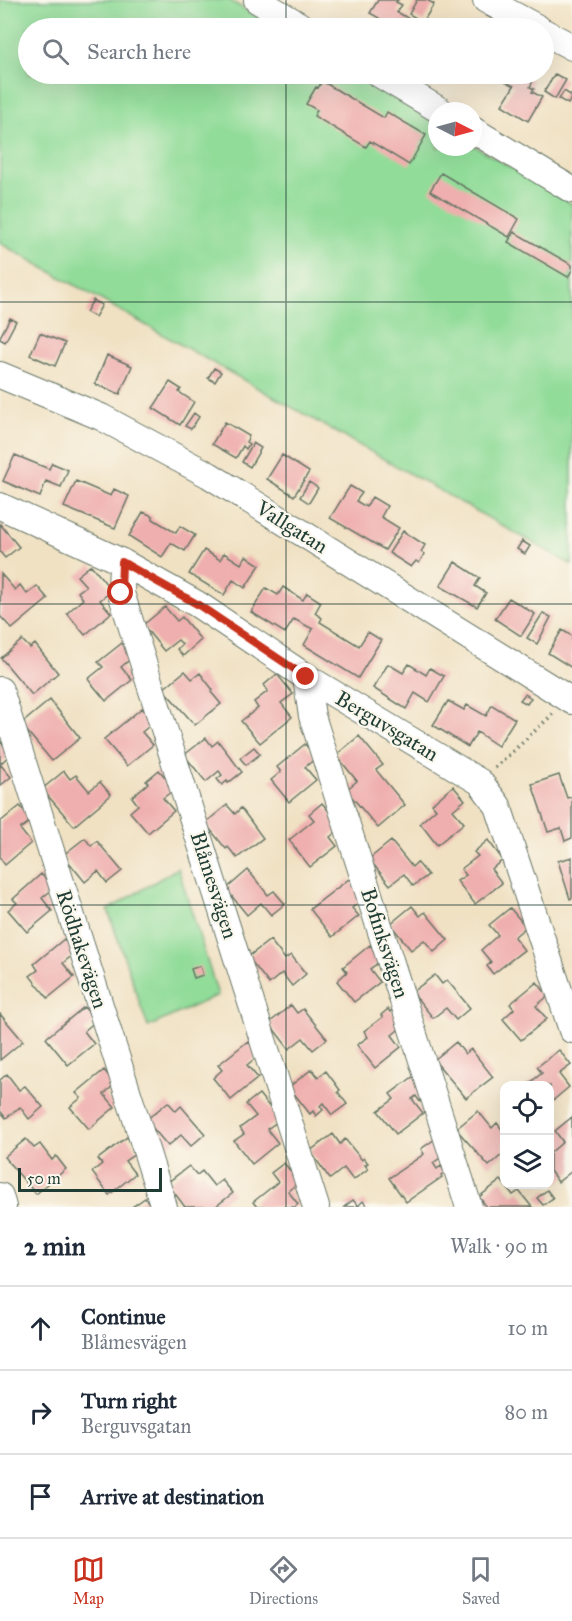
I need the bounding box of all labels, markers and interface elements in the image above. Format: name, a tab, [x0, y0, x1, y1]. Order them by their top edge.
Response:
search box	[18, 18, 554, 84]
icon: search	[39, 35, 72, 68]
text: Search here	[87, 38, 191, 65]
north arrow	[428, 102, 482, 156]
street label: Vallgatan	[251, 494, 333, 559]
route start	[107, 579, 133, 605]
route end	[292, 663, 318, 689]
street label: Berguvsgatan	[331, 685, 443, 767]
street label: Blåmesvägen	[184, 828, 244, 942]
street label: Bofinksvägen	[355, 885, 415, 1001]
street label: Rödhakevägen	[51, 886, 113, 1012]
map controls	[500, 1081, 554, 1189]
button: locate	[500, 1081, 554, 1135]
button: layers	[500, 1135, 554, 1189]
scale bar	[18, 1165, 162, 1192]
text: 50 m	[27, 1169, 61, 1188]
text: 2 min	[24, 1230, 85, 1262]
text: Walk · 90 m	[450, 1234, 548, 1258]
text: Continue	[81, 1303, 166, 1330]
icon: ahead	[24, 1312, 57, 1345]
text: 10 m	[507, 1316, 548, 1340]
text: Blåmesvägen	[81, 1330, 187, 1354]
text: Turn right	[81, 1387, 177, 1414]
icon: right	[24, 1396, 57, 1429]
text: 80 m	[505, 1400, 548, 1424]
text: Berguvsgatan	[81, 1414, 191, 1438]
icon: arrive	[24, 1480, 57, 1513]
text: Arrive at destination	[81, 1483, 264, 1510]
tab: Map	[72, 1553, 105, 1608]
tab: Directions	[249, 1553, 318, 1608]
tab: Saved	[462, 1553, 500, 1608]

